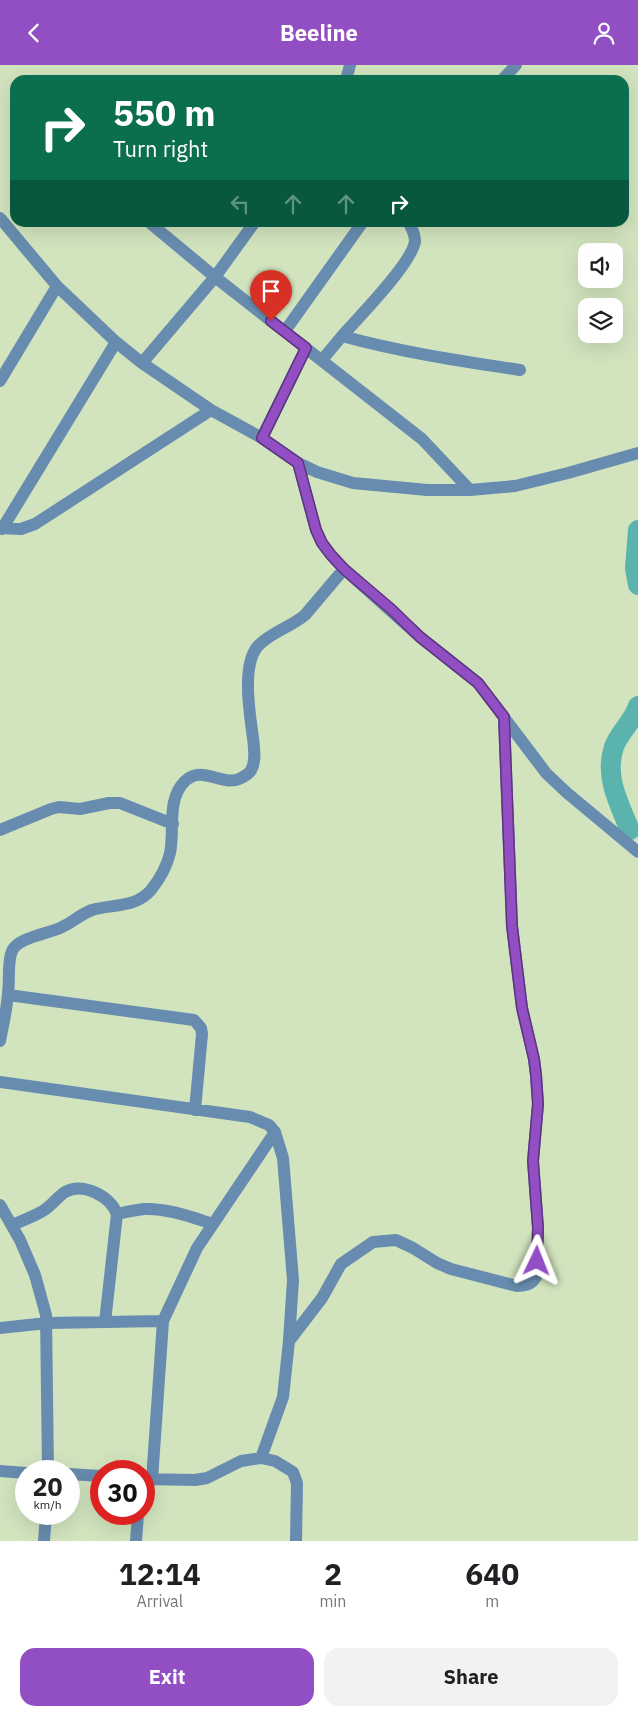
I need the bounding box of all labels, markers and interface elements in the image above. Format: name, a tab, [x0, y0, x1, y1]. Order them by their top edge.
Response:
text: Beeline	[280, 18, 358, 47]
icon: back	[20, 19, 48, 47]
icon: person	[590, 19, 618, 47]
text: 550 m	[113, 90, 216, 136]
icon: right	[30, 95, 95, 160]
text: Turn right	[113, 134, 208, 163]
icon: left	[226, 190, 254, 218]
icon: ahead	[279, 190, 307, 218]
icon: ahead	[332, 190, 360, 218]
icon: right	[385, 190, 413, 218]
map controls	[578, 243, 623, 343]
button: sound	[578, 243, 623, 288]
pin	[250, 270, 292, 321]
icon: arrive	[257, 277, 285, 305]
button: layers	[578, 298, 623, 343]
position arrow	[510, 1234, 562, 1286]
speed limit sign: 30	[90, 1460, 155, 1525]
text: 20	[32, 1470, 63, 1503]
text: km/h	[33, 1497, 62, 1512]
text: 12:14	[119, 1554, 201, 1593]
text: 2	[324, 1554, 342, 1593]
text: 640	[465, 1554, 519, 1593]
text: Arrival	[136, 1591, 183, 1611]
text: min	[319, 1591, 346, 1611]
text: m	[485, 1591, 499, 1611]
button: Exit	[20, 1648, 314, 1706]
button: Share	[324, 1648, 618, 1706]

